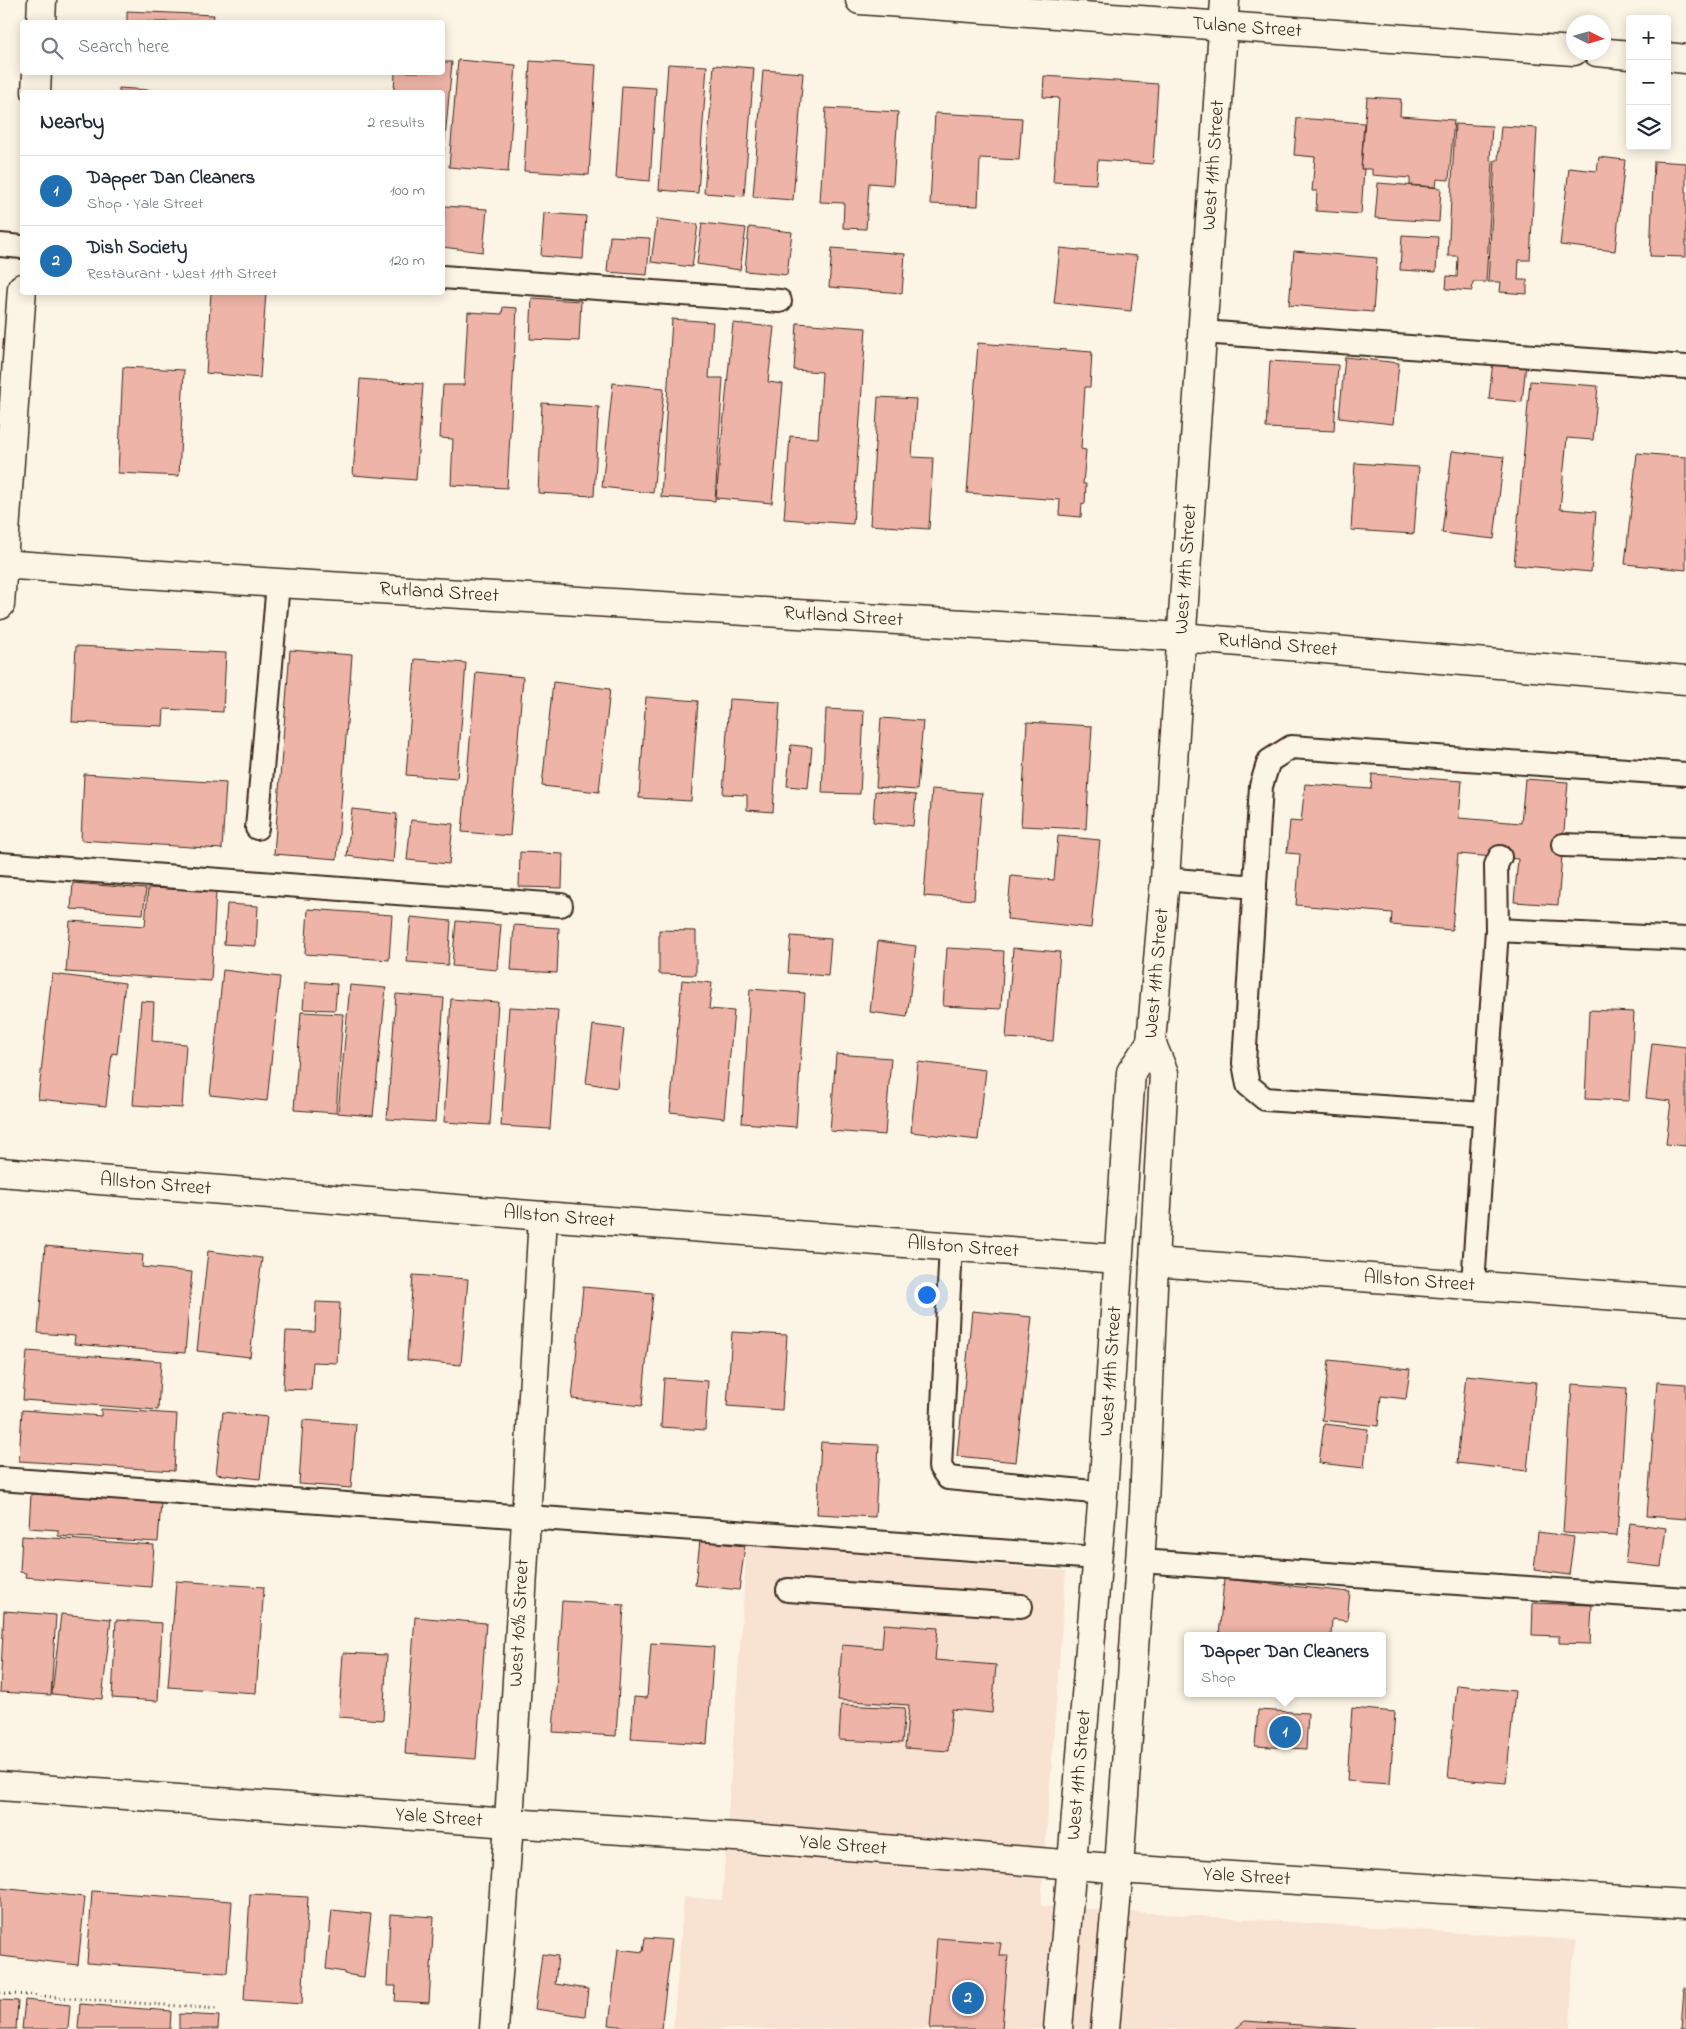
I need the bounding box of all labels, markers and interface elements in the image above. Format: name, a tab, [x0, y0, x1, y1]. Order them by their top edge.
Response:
street label: Tulane Street	[1191, 9, 1303, 46]
north arrow	[1566, 15, 1611, 60]
map controls	[1626, 15, 1671, 150]
button: +	[1626, 15, 1671, 60]
search box	[20, 20, 445, 75]
icon: search	[38, 34, 66, 62]
text: Search here	[78, 34, 169, 61]
button: −	[1626, 60, 1671, 105]
street label: West 11th Street	[1195, 99, 1233, 231]
button: layers	[1626, 105, 1671, 150]
text: Nearby	[40, 108, 104, 138]
text: 2 results	[367, 111, 425, 135]
text: Dapper Dan Cleaners	[87, 165, 255, 192]
text: 1	[53, 179, 59, 203]
text: 100 m	[390, 179, 425, 203]
text: Shop · Yale Street	[87, 192, 203, 216]
text: Dish Society	[87, 235, 187, 262]
text: 2	[52, 249, 60, 273]
text: 120 m	[389, 249, 425, 273]
text: Restaurant · West 11th Street	[87, 262, 277, 286]
street label: West 11th Street	[1167, 503, 1205, 635]
street label: Rutland Street	[378, 575, 500, 611]
street label: Rutland Street	[783, 599, 904, 635]
street label: Rutland Street	[1216, 626, 1339, 665]
street label: West 11th Street	[1137, 906, 1177, 1040]
street label: Allston Street	[99, 1166, 213, 1204]
street label: Allston Street	[502, 1198, 616, 1236]
street label: Allston Street	[906, 1229, 1020, 1266]
street label: Allston Street	[1363, 1263, 1476, 1300]
your location	[914, 1282, 940, 1308]
street label: West 11th Street	[1092, 1305, 1130, 1437]
street label: West 10½ Street	[502, 1558, 538, 1688]
popup	[1184, 1632, 1386, 1697]
text: Dapper Dan Cleaners	[1201, 1639, 1369, 1666]
text: Shop	[1201, 1666, 1236, 1690]
street label: West 11th Street	[1059, 1708, 1099, 1841]
pin: 1	[1269, 1713, 1301, 1751]
street label: Yale Street	[394, 1800, 484, 1836]
street label: Yale Street	[798, 1828, 888, 1864]
street label: Yale Street	[1202, 1860, 1292, 1894]
pin: 2	[952, 1979, 984, 2017]

